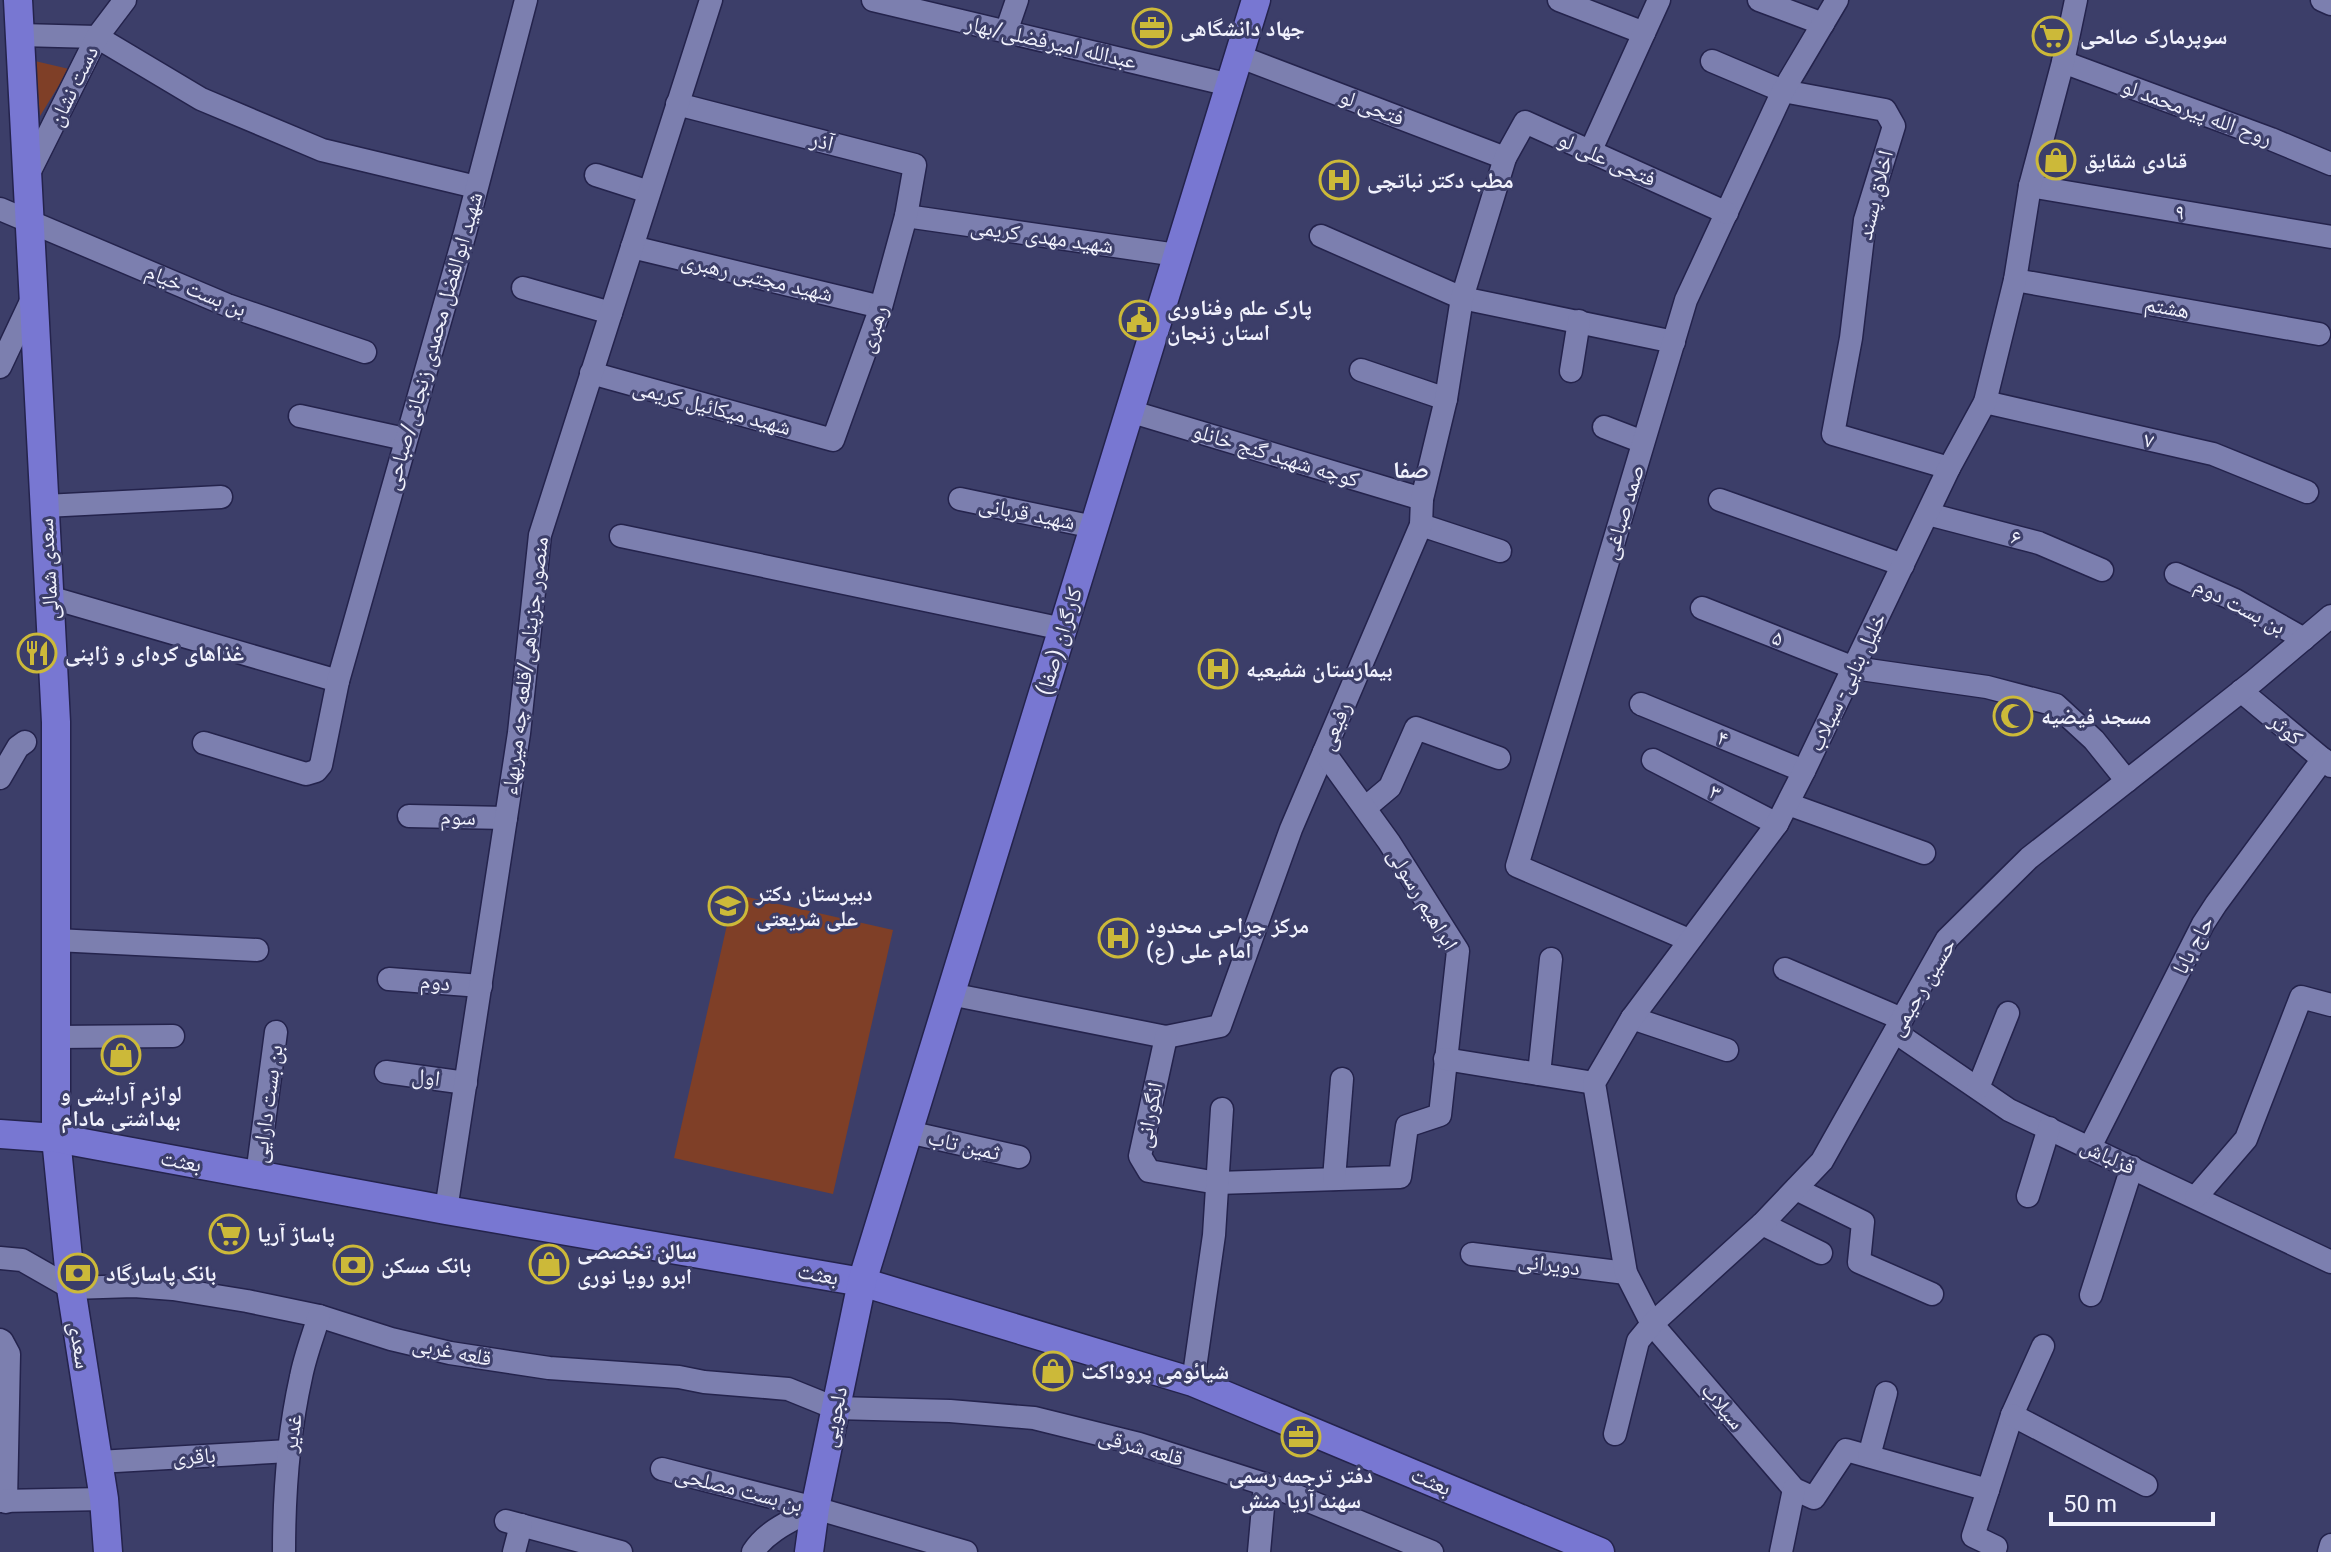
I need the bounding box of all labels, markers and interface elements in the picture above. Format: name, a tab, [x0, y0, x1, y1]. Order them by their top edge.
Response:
office icon: جهاد دانشگاهی	[1131, 7, 1173, 49]
street label: عبدالله امیرفضلی/بهار	[962, 10, 1139, 75]
supermarket icon: سوپرمارک صالحی	[2031, 15, 2073, 57]
place label: جهاد دانشگاهی	[1180, 16, 1305, 42]
place label: سوپرمارک صالحی	[2080, 24, 2227, 50]
street label: دست نشان	[43, 42, 104, 131]
street label: روح الله پیرمحمد لو	[2118, 73, 2275, 152]
street label: فتحی لو	[1336, 83, 1408, 132]
street label: آذر	[807, 126, 836, 156]
street label: فتحی علی لو	[1554, 126, 1660, 193]
shop icon: قنادی شقایق	[2035, 139, 2077, 181]
street label: اخلاق پسند	[1852, 148, 1899, 243]
place label: قنادی شقایق	[2084, 148, 2187, 174]
hospital icon: مطب دکتر نباتچی	[1318, 159, 1360, 201]
place label: مطب دکتر نباتچی	[1367, 168, 1514, 194]
street label: شهید ابوالفضل محمدی زنجانی/صباحی	[378, 189, 489, 493]
street label: ۹	[2173, 199, 2187, 225]
street label: شهید مهدی کریمی	[969, 214, 1115, 259]
street label: شهید مجتبی رهبری	[679, 247, 835, 308]
street label: بن بست خیام	[141, 258, 250, 323]
street label: هشتم	[2142, 291, 2191, 325]
place label: پارک علم وفناوری استان زنجان	[1167, 295, 1312, 346]
public building icon: پارک علم وفناوری استان زنجان	[1118, 299, 1160, 341]
street label: رهبری	[853, 302, 894, 356]
street label: شهید میکائیل کریمی	[630, 374, 794, 441]
street label: کوچه شهید گنج خانلو	[1190, 418, 1362, 493]
street label: ۷	[2141, 427, 2157, 453]
district label: صفا	[1393, 456, 1429, 484]
street label: صمد صباغی	[1597, 462, 1650, 563]
street label: شهید قربانی	[977, 491, 1077, 536]
street label: سعدی شمالی	[33, 517, 64, 621]
street label: ۶	[2008, 524, 2024, 550]
street label: منصور جزپناهی/قلعه چه میربهاء	[497, 535, 554, 797]
street label: بن بست دوم	[2189, 572, 2290, 641]
street label: کارگران (صفا)	[1031, 584, 1088, 698]
street label: خلیل بنایی- سیلاب	[1803, 609, 1892, 756]
street label: ۵	[1769, 625, 1787, 651]
restaurant icon: غذاهای کره‌ای و ژاپنی	[16, 632, 58, 674]
place label: غذاهای کره‌ای و ژاپنی	[65, 641, 244, 667]
hospital icon: بیمارستان شفیعیه	[1197, 648, 1239, 690]
place label: بیمارستان شفیعیه	[1246, 657, 1393, 683]
mosque icon: مسجد فیضیه	[1992, 695, 2034, 737]
street label: رفیعی	[1314, 698, 1357, 754]
place label: مسجد فیضیه	[2041, 704, 2151, 729]
street label: کوثر	[2263, 707, 2308, 750]
street label: ۴	[1714, 725, 1732, 751]
street label: ۳	[1705, 779, 1725, 805]
street label: سوم	[440, 804, 476, 832]
street label: ابراهیم رسولی	[1381, 843, 1463, 956]
place label: دبیرستان دکتر علی شریعتی	[755, 881, 873, 932]
school or university icon: دبیرستان دکتر علی شریعتی	[707, 885, 749, 927]
street label: حاج بابا	[2167, 912, 2220, 979]
place label: مرکز جراحی محدود امام علی (ع)	[1146, 913, 1309, 966]
hospital icon: مرکز جراحی محدود امام علی (ع)	[1097, 917, 1139, 959]
street label: حسین رحیمی	[1883, 934, 1962, 1041]
street label: دوم	[419, 968, 451, 998]
shop icon: لوازم آرایشی و بهداشتی مادام	[100, 1034, 142, 1076]
street label: بن بست دارایی	[246, 1043, 289, 1165]
street label: اول	[410, 1063, 442, 1092]
street label: انگورانی	[1130, 1080, 1169, 1150]
place label: لوازم آرایشی و بهداشتی مادام	[60, 1081, 182, 1134]
street label: ثمین تاب	[925, 1125, 1002, 1166]
street label: قزلباش	[2076, 1133, 2139, 1180]
street label: بعثت	[159, 1145, 203, 1177]
supermarket icon: پاساژ آریا	[208, 1213, 250, 1255]
place label: پاساژ آریا	[257, 1222, 335, 1248]
place label: سالن تخصصی ابرو رویا نوری	[577, 1239, 697, 1290]
shop icon: سالن تخصصی ابرو رویا نوری	[528, 1243, 570, 1285]
bank icon: بانک مسکن	[332, 1244, 374, 1286]
street label: دویرانی	[1516, 1248, 1581, 1281]
bank icon: بانک پاسارگاد	[57, 1252, 99, 1294]
place label: بانک مسکن	[381, 1253, 471, 1279]
street label: بعثت	[796, 1258, 840, 1290]
place label: بانک پاسارگاد	[106, 1261, 216, 1287]
street label: سعدی	[63, 1320, 96, 1371]
street label: قلعه غربی	[410, 1331, 494, 1372]
shop icon: شیائومی پروداکت	[1032, 1350, 1074, 1392]
place label: شیائومی پروداکت	[1081, 1359, 1229, 1385]
street label: سیلاب	[1696, 1378, 1750, 1434]
street label: دلجویی	[816, 1384, 853, 1450]
street label: غدیر	[277, 1412, 307, 1455]
office icon: دفتر ترجمه رسمی سهند آریا منش	[1280, 1416, 1322, 1458]
street label: قلعه شرقی	[1096, 1423, 1186, 1472]
street label: باقری	[172, 1442, 216, 1471]
street label: بن بست مصلحی	[672, 1461, 805, 1518]
street label: بعثت	[1407, 1461, 1455, 1501]
place label: دفتر ترجمه رسمی سهند آریا منش	[1229, 1463, 1373, 1514]
scale bar	[2051, 1476, 2213, 1526]
text: 50 m	[2063, 1490, 2117, 1518]

